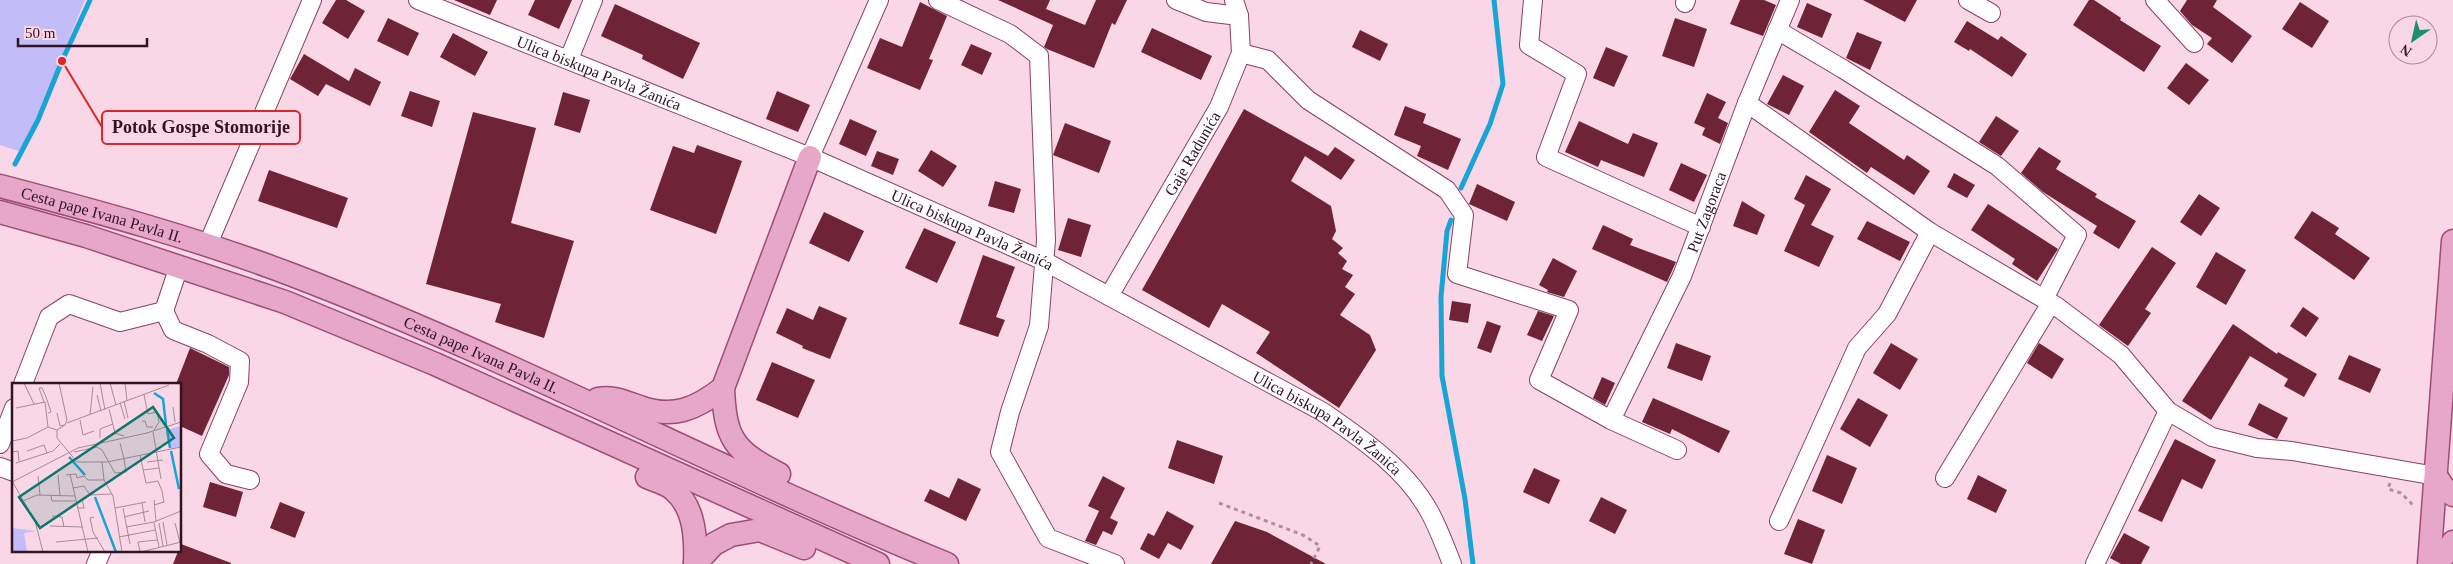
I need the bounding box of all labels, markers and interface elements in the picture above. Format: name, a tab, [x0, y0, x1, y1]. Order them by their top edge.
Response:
scale bar	[18, 15, 146, 47]
north arrow	[2388, 15, 2438, 65]
text: 50 m	[25, 25, 56, 41]
street label: Ulica biskupa Pavla Žanića	[514, 32, 684, 114]
text: N	[2398, 41, 2414, 59]
street label: Gaje Radunića	[1161, 108, 1224, 199]
callout: Potok Gospe Stomorije	[102, 111, 300, 144]
text: Potok Gospe Stomorije	[112, 117, 290, 137]
street label: Put Zagoraca	[1684, 169, 1729, 255]
street label: Cesta pape Ivana Pavla II.	[19, 184, 185, 246]
street label: Ulica biskupa Pavla Žanića	[889, 186, 1056, 273]
street label: Cesta pape Ivana Pavla II.	[401, 313, 561, 397]
street label: Ulica biskupa Pavla Žanića	[1250, 368, 1405, 478]
inset map	[12, 383, 181, 552]

